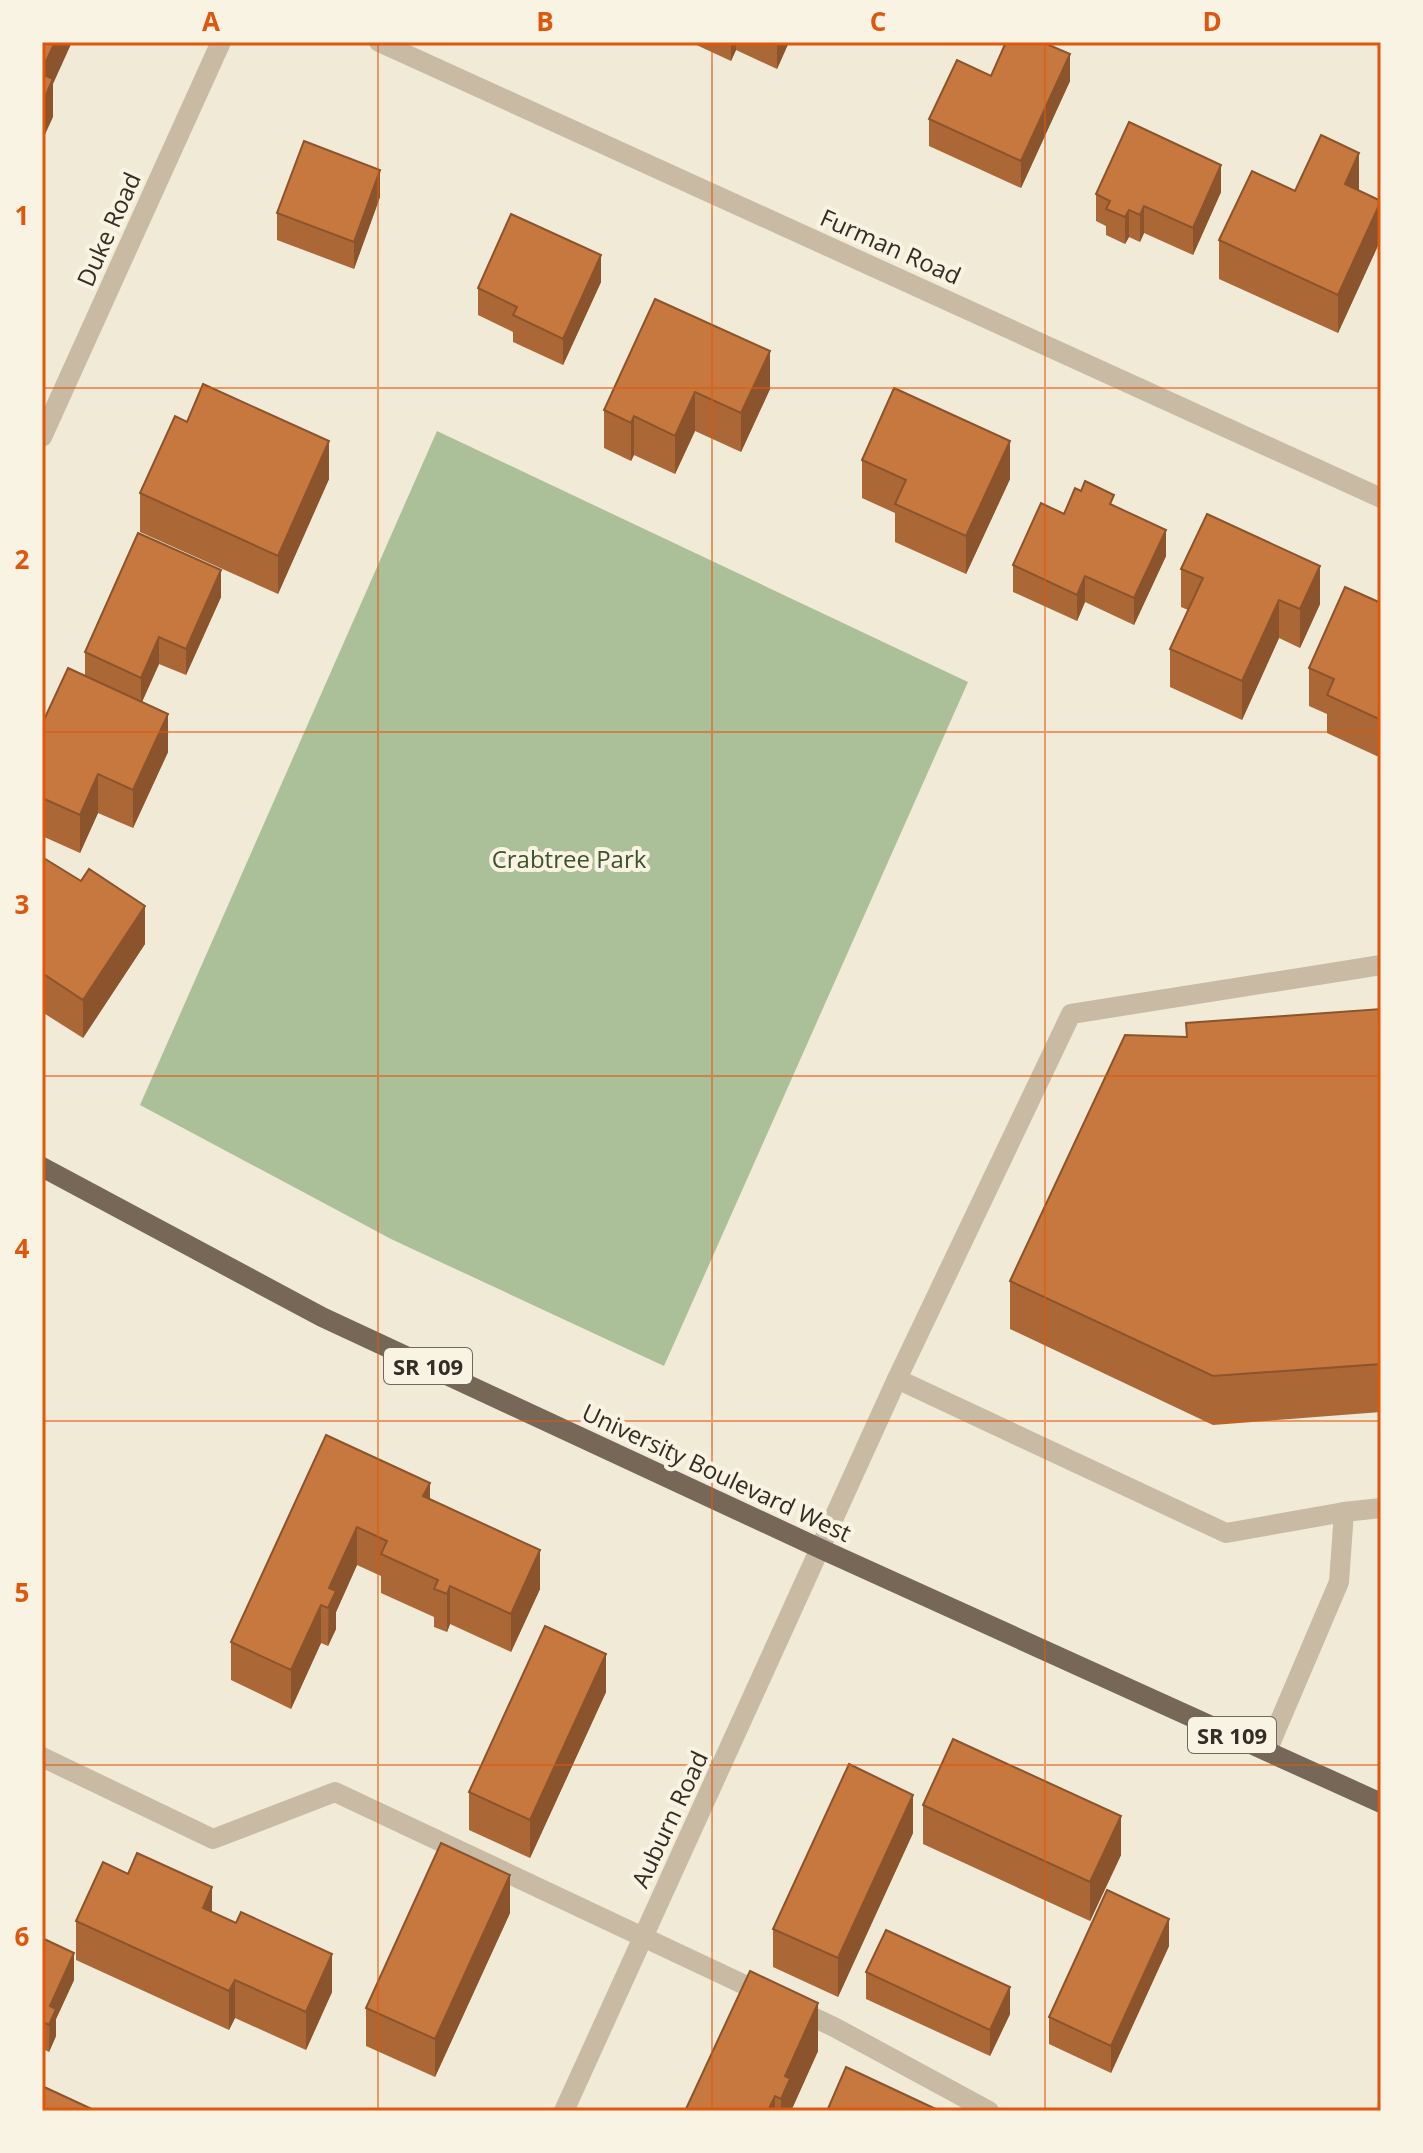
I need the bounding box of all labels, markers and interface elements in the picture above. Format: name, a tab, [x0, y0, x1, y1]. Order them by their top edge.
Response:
text: A	[202, 3, 220, 39]
text: B	[536, 3, 554, 39]
text: C	[870, 3, 886, 39]
text: D	[1202, 3, 1222, 39]
street label: Duke Road	[68, 167, 148, 291]
text: 1	[15, 197, 29, 233]
street label: Furman Road	[815, 200, 967, 292]
text: 2	[15, 541, 30, 577]
park label: Crabtree Park	[492, 842, 647, 875]
text: 3	[15, 886, 29, 922]
text: 4	[15, 1230, 30, 1266]
road number: SR 109	[384, 1348, 472, 1384]
street label: University Boulevard West	[577, 1395, 857, 1549]
text: 5	[15, 1574, 29, 1610]
road number: SR 109	[1188, 1717, 1276, 1753]
street label: Auburn Road	[623, 1745, 715, 1893]
text: 6	[15, 1918, 30, 1954]

